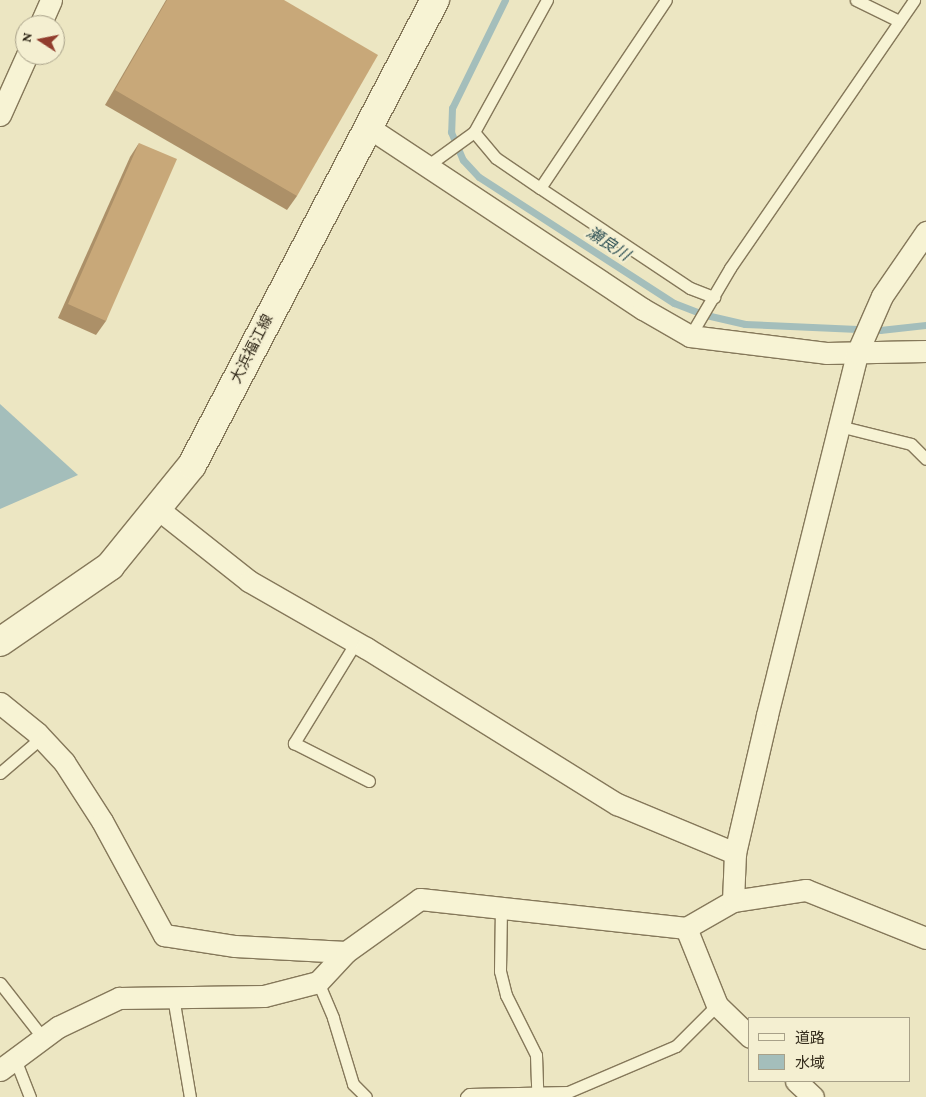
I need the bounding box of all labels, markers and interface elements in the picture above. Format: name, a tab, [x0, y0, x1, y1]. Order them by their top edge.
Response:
north arrow	[15, 15, 65, 65]
text: N	[17, 31, 35, 44]
water label: 瀬良川	[583, 223, 633, 265]
street label: 大浜福江線	[227, 312, 277, 386]
legend	[748, 1017, 911, 1082]
text: 道路	[795, 1030, 825, 1046]
text: 水域	[795, 1055, 825, 1071]

